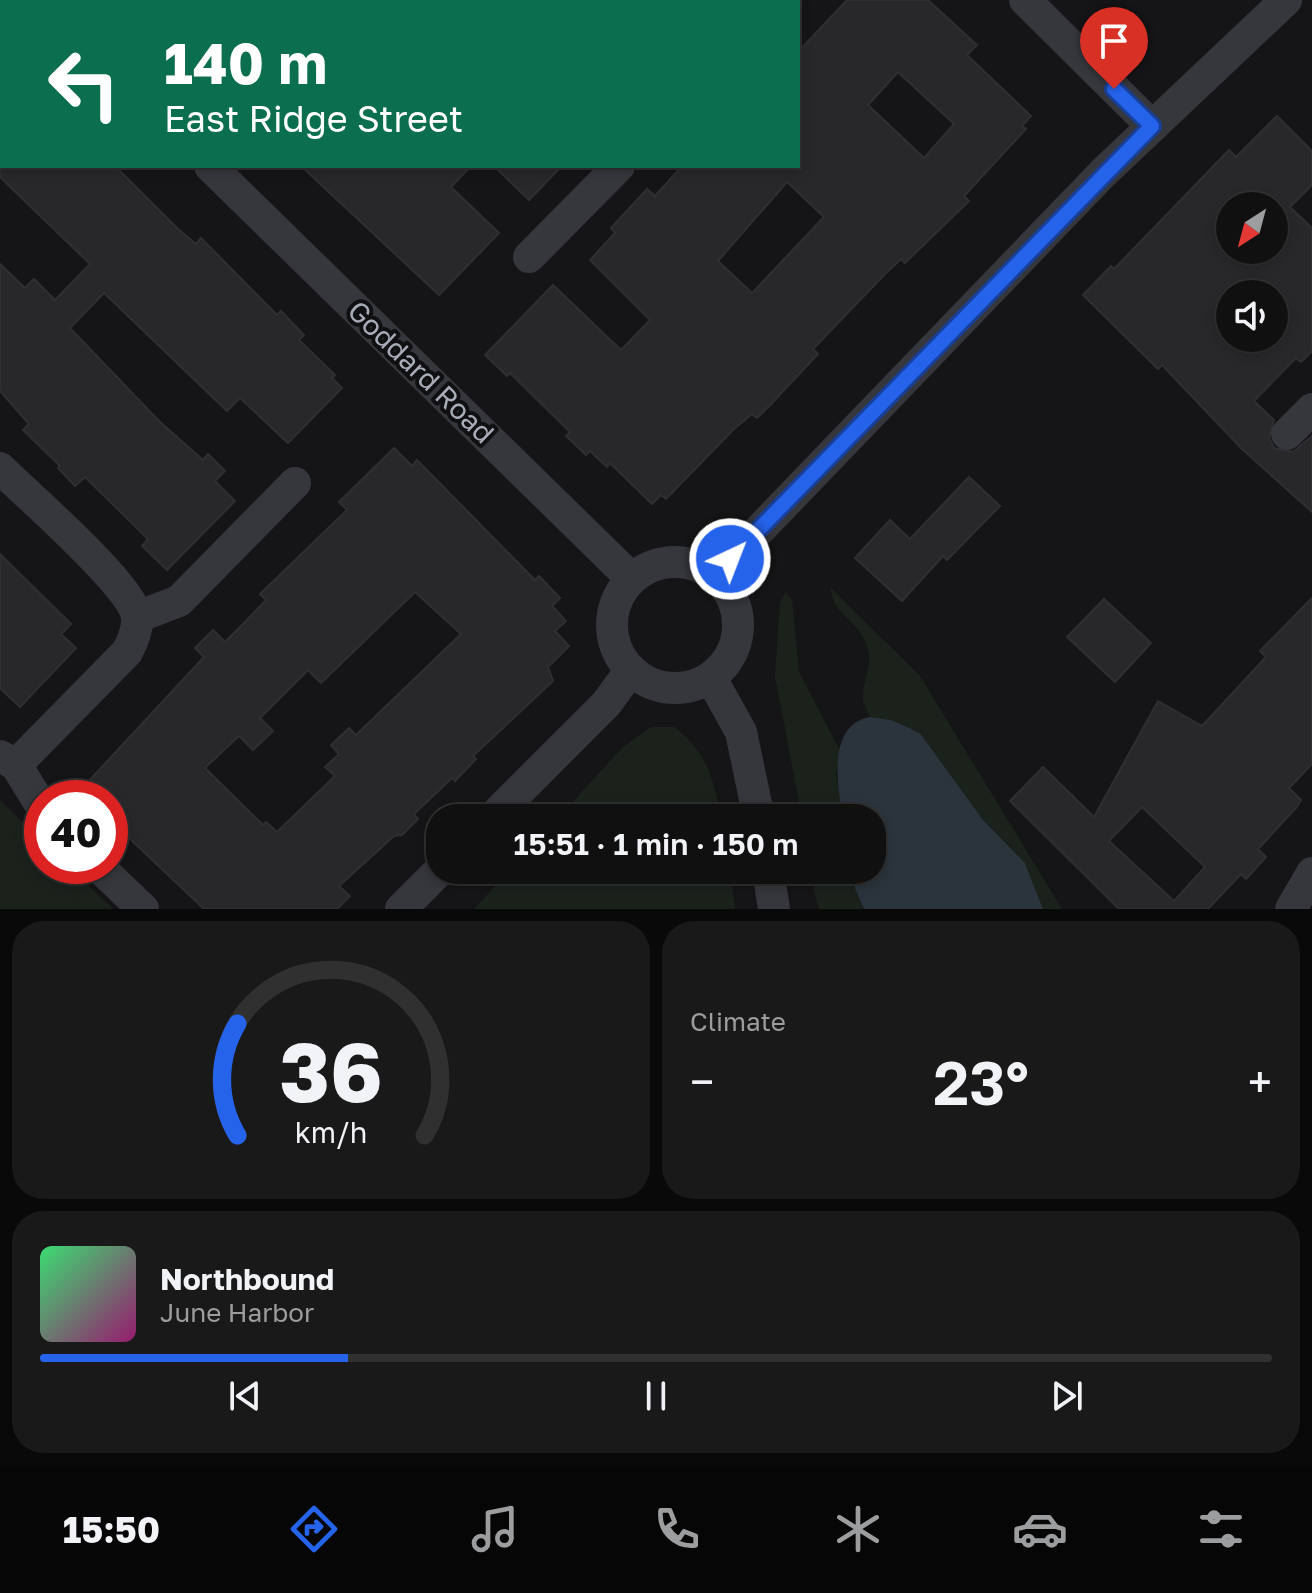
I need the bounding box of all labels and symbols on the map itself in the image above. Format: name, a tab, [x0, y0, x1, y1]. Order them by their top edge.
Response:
pin	[1080, 7, 1148, 89]
north arrow	[1216, 192, 1288, 264]
street label: Goddard Road	[341, 294, 501, 450]
position arrow	[688, 517, 772, 601]
speed limit sign: 40	[24, 780, 128, 884]

